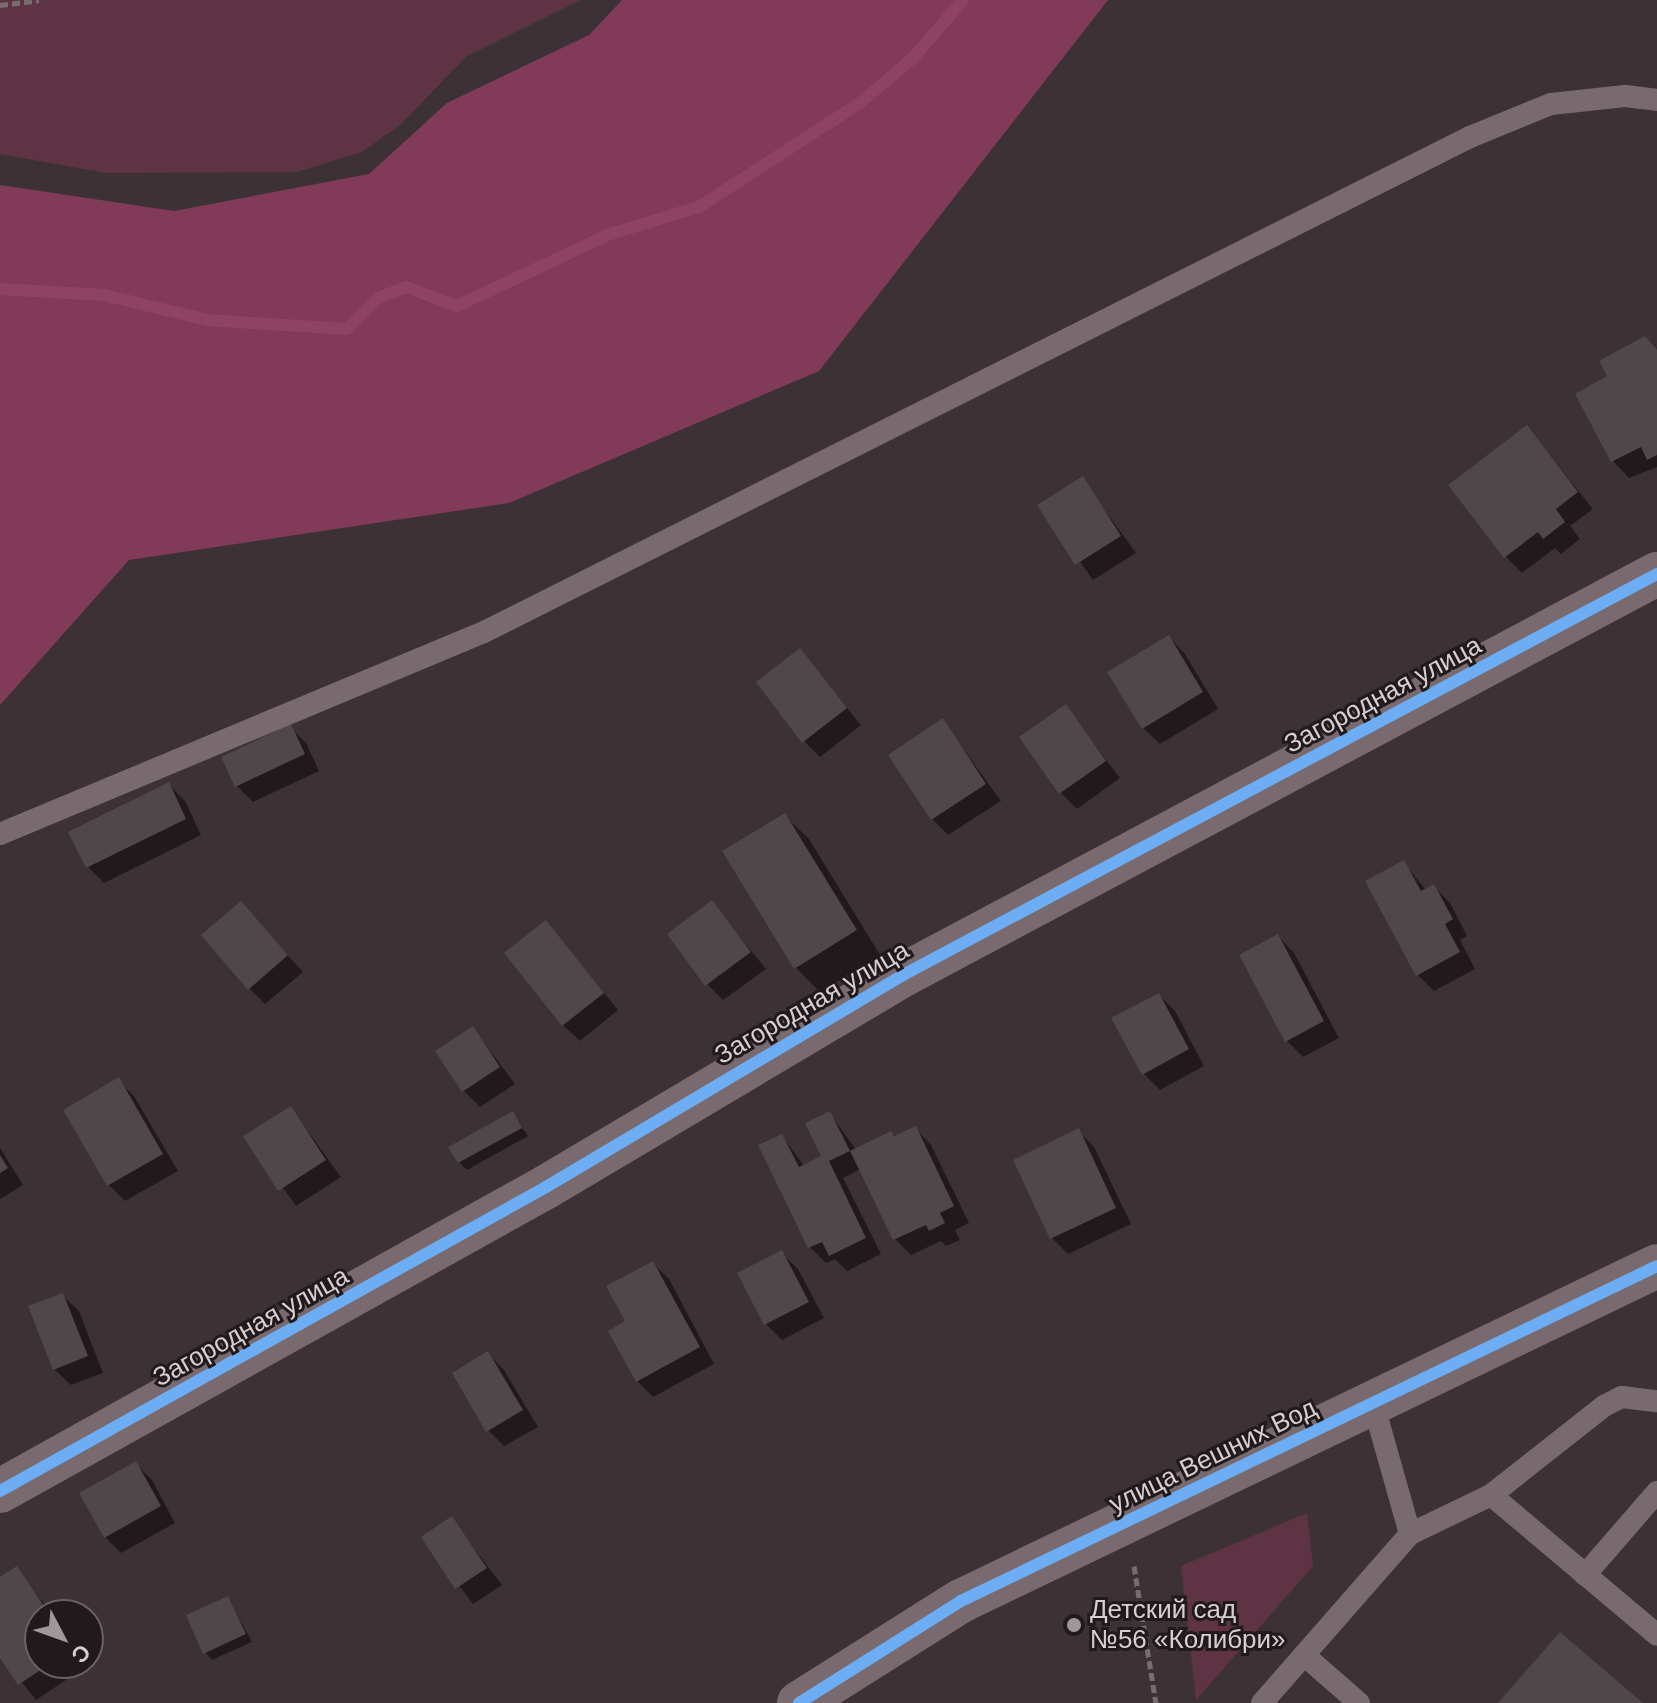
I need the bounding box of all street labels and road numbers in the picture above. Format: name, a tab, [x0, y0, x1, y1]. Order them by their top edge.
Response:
street label: Загородная улица	[1279, 630, 1487, 760]
street label: Загородная улица	[710, 935, 914, 1071]
street label: Загородная улица	[148, 1260, 354, 1394]
street label: улица Вешних Вод	[1104, 1392, 1322, 1520]

